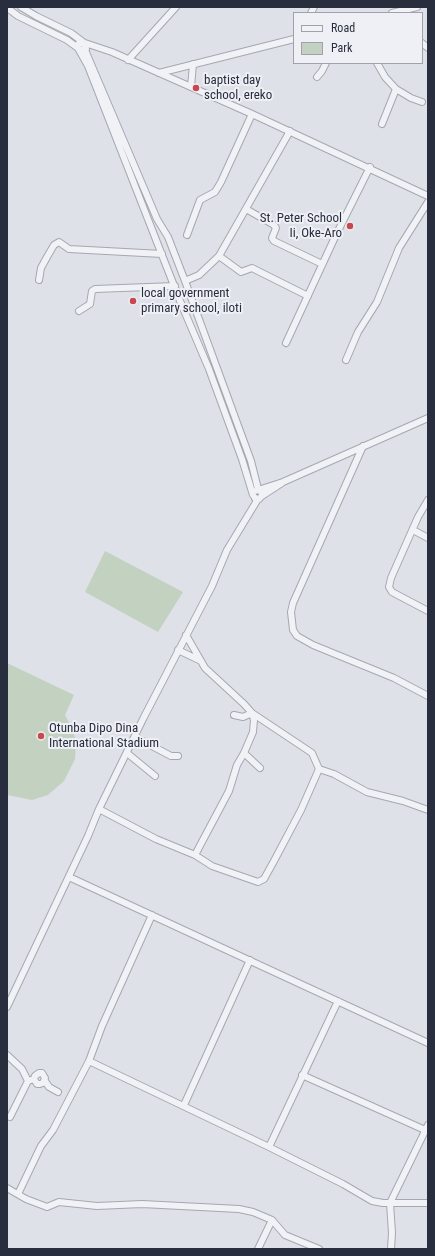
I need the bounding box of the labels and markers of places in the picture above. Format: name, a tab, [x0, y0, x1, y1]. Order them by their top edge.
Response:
place label: baptist day school, ereko	[204, 73, 272, 104]
marker: baptist day school, ereko	[191, 83, 201, 93]
place label: St. Peter School Ii, Oke-Aro	[260, 211, 342, 242]
marker: St. Peter School Ii, Oke-Aro	[345, 221, 355, 231]
place label: local government primary school, iloti	[141, 286, 242, 317]
marker: local government primary school, iloti	[128, 296, 138, 306]
place label: Otunba Dipo Dina International Stadium	[49, 721, 159, 752]
marker: Otunba Dipo Dina International Stadium	[36, 731, 46, 741]

